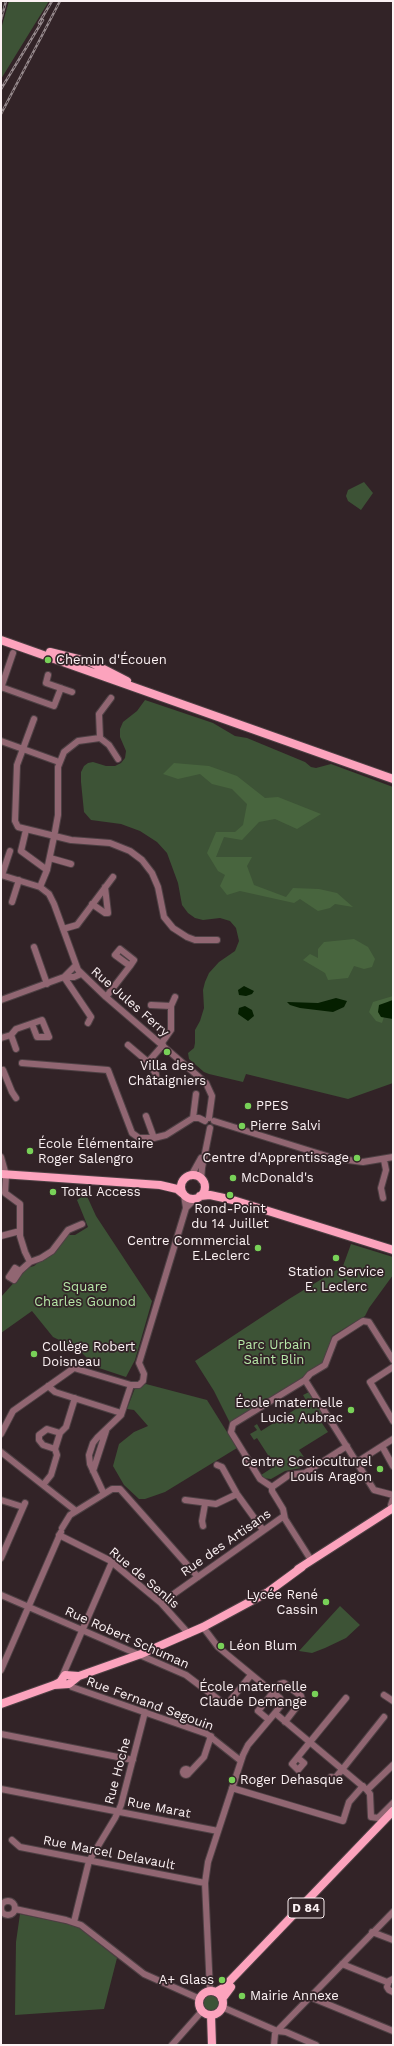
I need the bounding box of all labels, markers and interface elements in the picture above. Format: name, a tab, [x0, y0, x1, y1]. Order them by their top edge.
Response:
place label: Chemin d'Écouen	[56, 652, 167, 668]
marker: Chemin d'Écouen	[43, 655, 53, 665]
street label: Rue Jules Ferry	[88, 964, 172, 1040]
marker: Villa des Châtaigniers	[162, 1047, 172, 1057]
place label: Villa des Châtaigniers	[128, 1058, 206, 1089]
place label: PPES	[256, 1098, 288, 1114]
marker: PPES	[243, 1101, 253, 1111]
place label: Pierre Salvi	[250, 1118, 321, 1134]
marker: Pierre Salvi	[237, 1121, 247, 1131]
place label: École Élémentaire Roger Salengro	[38, 1136, 154, 1167]
marker: École Élémentaire Roger Salengro	[25, 1146, 35, 1156]
place label: Centre d'Apprentissage	[202, 1150, 349, 1166]
marker: Centre d'Apprentissage	[352, 1153, 362, 1163]
place label: McDonald's	[241, 1170, 314, 1186]
marker: McDonald's	[228, 1173, 238, 1183]
place label: Total Access	[61, 1184, 141, 1200]
marker: Total Access	[48, 1187, 58, 1197]
marker: Rond-Point du 14 Juillet	[225, 1190, 235, 1200]
place label: Rond-Point du 14 Juillet	[191, 1201, 269, 1232]
place label: Centre Commercial E.Leclerc	[127, 1233, 250, 1264]
marker: Centre Commercial E.Leclerc	[253, 1243, 263, 1253]
marker: Station Service E. Leclerc	[331, 1253, 341, 1263]
place label: Station Service E. Leclerc	[288, 1264, 384, 1295]
park label: Square Charles Gounod	[34, 1279, 136, 1310]
park label: Parc Urbain Saint Blin	[237, 1337, 311, 1368]
place label: Collège Robert Doisneau	[42, 1339, 135, 1370]
marker: Collège Robert Doisneau	[29, 1349, 39, 1359]
place label: École maternelle Lucie Aubrac	[235, 1395, 343, 1426]
marker: École maternelle Lucie Aubrac	[346, 1405, 356, 1415]
place label: Centre Socioculturel Louis Aragon	[241, 1454, 372, 1485]
marker: Centre Socioculturel Louis Aragon	[375, 1464, 385, 1474]
street label: Rue des Artisans	[178, 1506, 274, 1580]
street label: Rue de Senlis	[106, 1544, 182, 1612]
place label: Lycée René Cassin	[247, 1587, 318, 1618]
marker: Lycée René Cassin	[321, 1597, 331, 1607]
street label: Rue Robert Schuman	[62, 1604, 192, 1672]
place label: Léon Blum	[229, 1638, 297, 1654]
marker: Léon Blum	[216, 1641, 226, 1651]
street label: Rue Fernand Segouin	[84, 1674, 216, 1734]
place label: École maternelle Claude Demange	[199, 1679, 307, 1710]
marker: École maternelle Claude Demange	[310, 1689, 320, 1699]
street label: Rue Hoche	[102, 1736, 134, 1806]
place label: Roger Dehasque	[240, 1772, 343, 1788]
marker: Roger Dehasque	[227, 1775, 237, 1785]
street label: Rue Marat	[126, 1794, 192, 1822]
street label: Rue Marcel Delavault	[42, 1833, 176, 1873]
road number: D 84	[288, 1898, 324, 1918]
place label: A+ Glass	[159, 1972, 214, 1988]
marker: A+ Glass	[217, 1975, 227, 1985]
place label: Mairie Annexe	[250, 1988, 339, 2004]
marker: Mairie Annexe	[237, 1991, 247, 2001]

